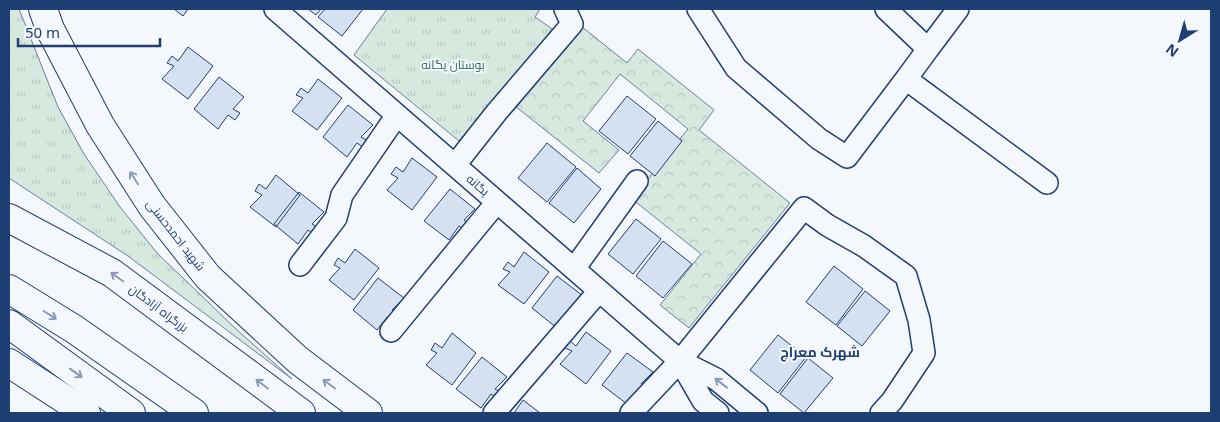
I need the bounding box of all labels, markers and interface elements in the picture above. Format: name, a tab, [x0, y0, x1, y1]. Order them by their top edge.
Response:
scale bar	[18, 15, 160, 47]
north arrow	[1155, 15, 1205, 65]
text: 50 m	[25, 22, 60, 42]
text: N	[1162, 40, 1182, 62]
park label: بوستان یگانه	[421, 56, 485, 73]
street label: یگانه	[463, 170, 494, 200]
one-way arrow	[129, 172, 139, 186]
street label: شهید احمدحسنی	[143, 196, 209, 274]
one-way arrow	[110, 272, 124, 282]
street label: بزرگراه آزادگان	[126, 280, 192, 336]
one-way arrow	[43, 310, 57, 320]
district label: شهرک معراج	[780, 342, 860, 362]
one-way arrow	[69, 368, 83, 378]
one-way arrow	[323, 378, 336, 389]
one-way arrow	[715, 378, 728, 389]
one-way arrow	[255, 379, 269, 389]

